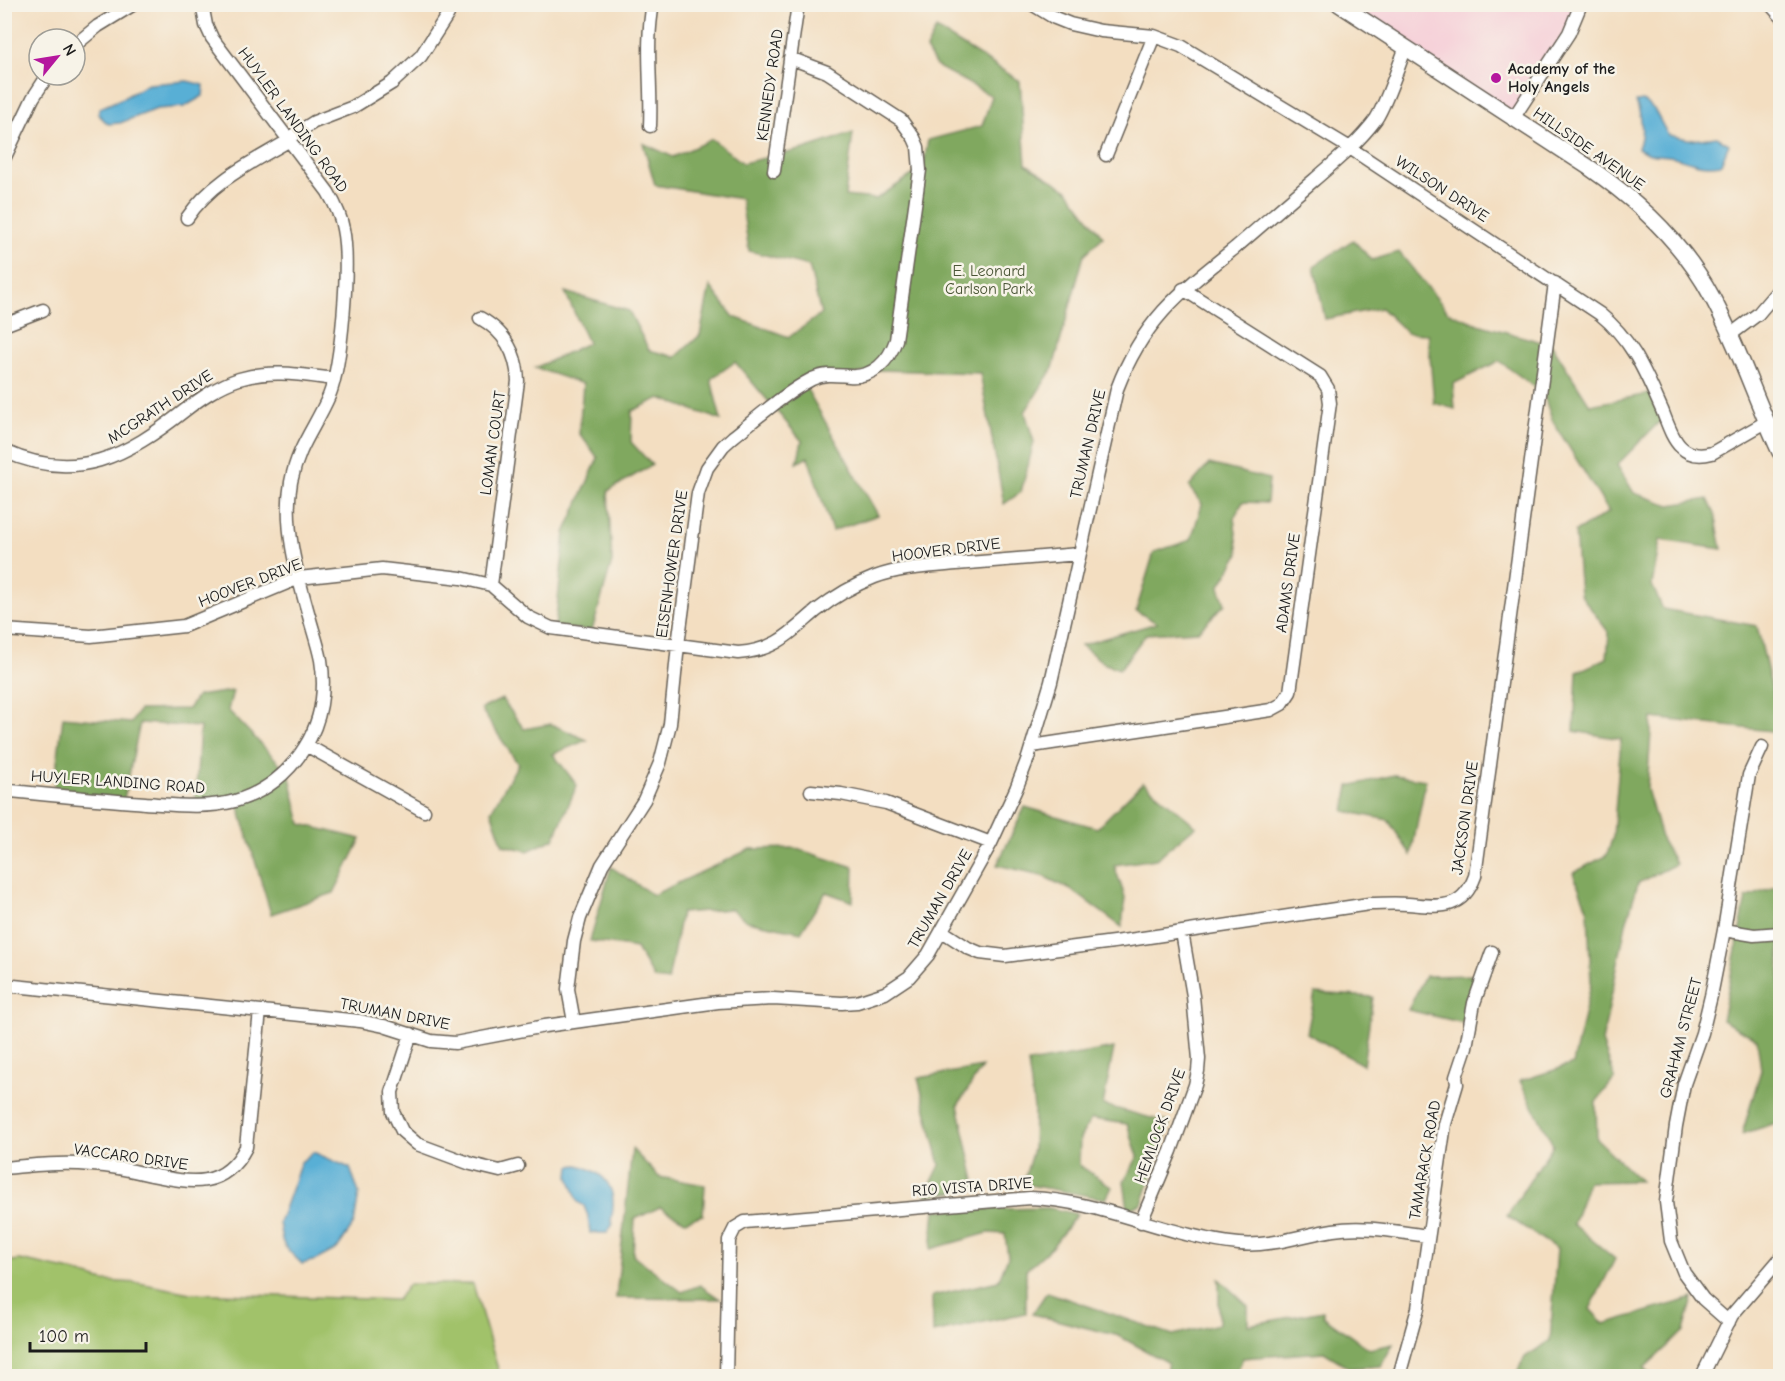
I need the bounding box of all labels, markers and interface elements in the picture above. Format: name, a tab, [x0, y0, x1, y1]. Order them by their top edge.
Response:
north arrow	[27, 27, 87, 87]
street label: KENNEDY ROAD	[753, 28, 787, 142]
text: N	[59, 41, 80, 59]
street label: HUYLER LANDING ROAD	[234, 44, 352, 196]
place label: Academy of the Holy Angels	[1508, 60, 1615, 96]
marker: Academy of the Holy Angels	[1489, 71, 1503, 85]
street label: HILLSIDE AVENUE	[1530, 104, 1649, 194]
street label: WILSON DRIVE	[1392, 152, 1492, 226]
park label: E. Leonard Carlson Park	[945, 262, 1033, 298]
street label: MCGRATH DRIVE	[104, 366, 216, 448]
street label: TRUMAN DRIVE	[1067, 387, 1109, 500]
street label: LOMAN COURT	[477, 389, 509, 496]
street label: EISENHOWER DRIVE	[653, 489, 691, 639]
street label: ADAMS DRIVE	[1272, 532, 1304, 634]
street label: HOOVER DRIVE	[891, 534, 1002, 566]
street label: HOOVER DRIVE	[196, 555, 304, 611]
street label: JACKSON DRIVE	[1448, 760, 1482, 876]
street label: HUYLER LANDING ROAD	[30, 767, 206, 797]
street label: TRUMAN DRIVE	[904, 846, 976, 952]
street label: GRAHAM STREET	[1656, 975, 1706, 1100]
street label: TRUMAN DRIVE	[338, 995, 452, 1034]
street label: HEMLOCK DRIVE	[1131, 1066, 1189, 1186]
street label: TAMARACK ROAD	[1406, 1099, 1444, 1221]
street label: VACCARO DRIVE	[73, 1140, 190, 1174]
street label: RIO VISTA DRIVE	[911, 1174, 1033, 1200]
scale bar	[30, 1315, 146, 1353]
text: 100 m	[39, 1326, 89, 1347]

